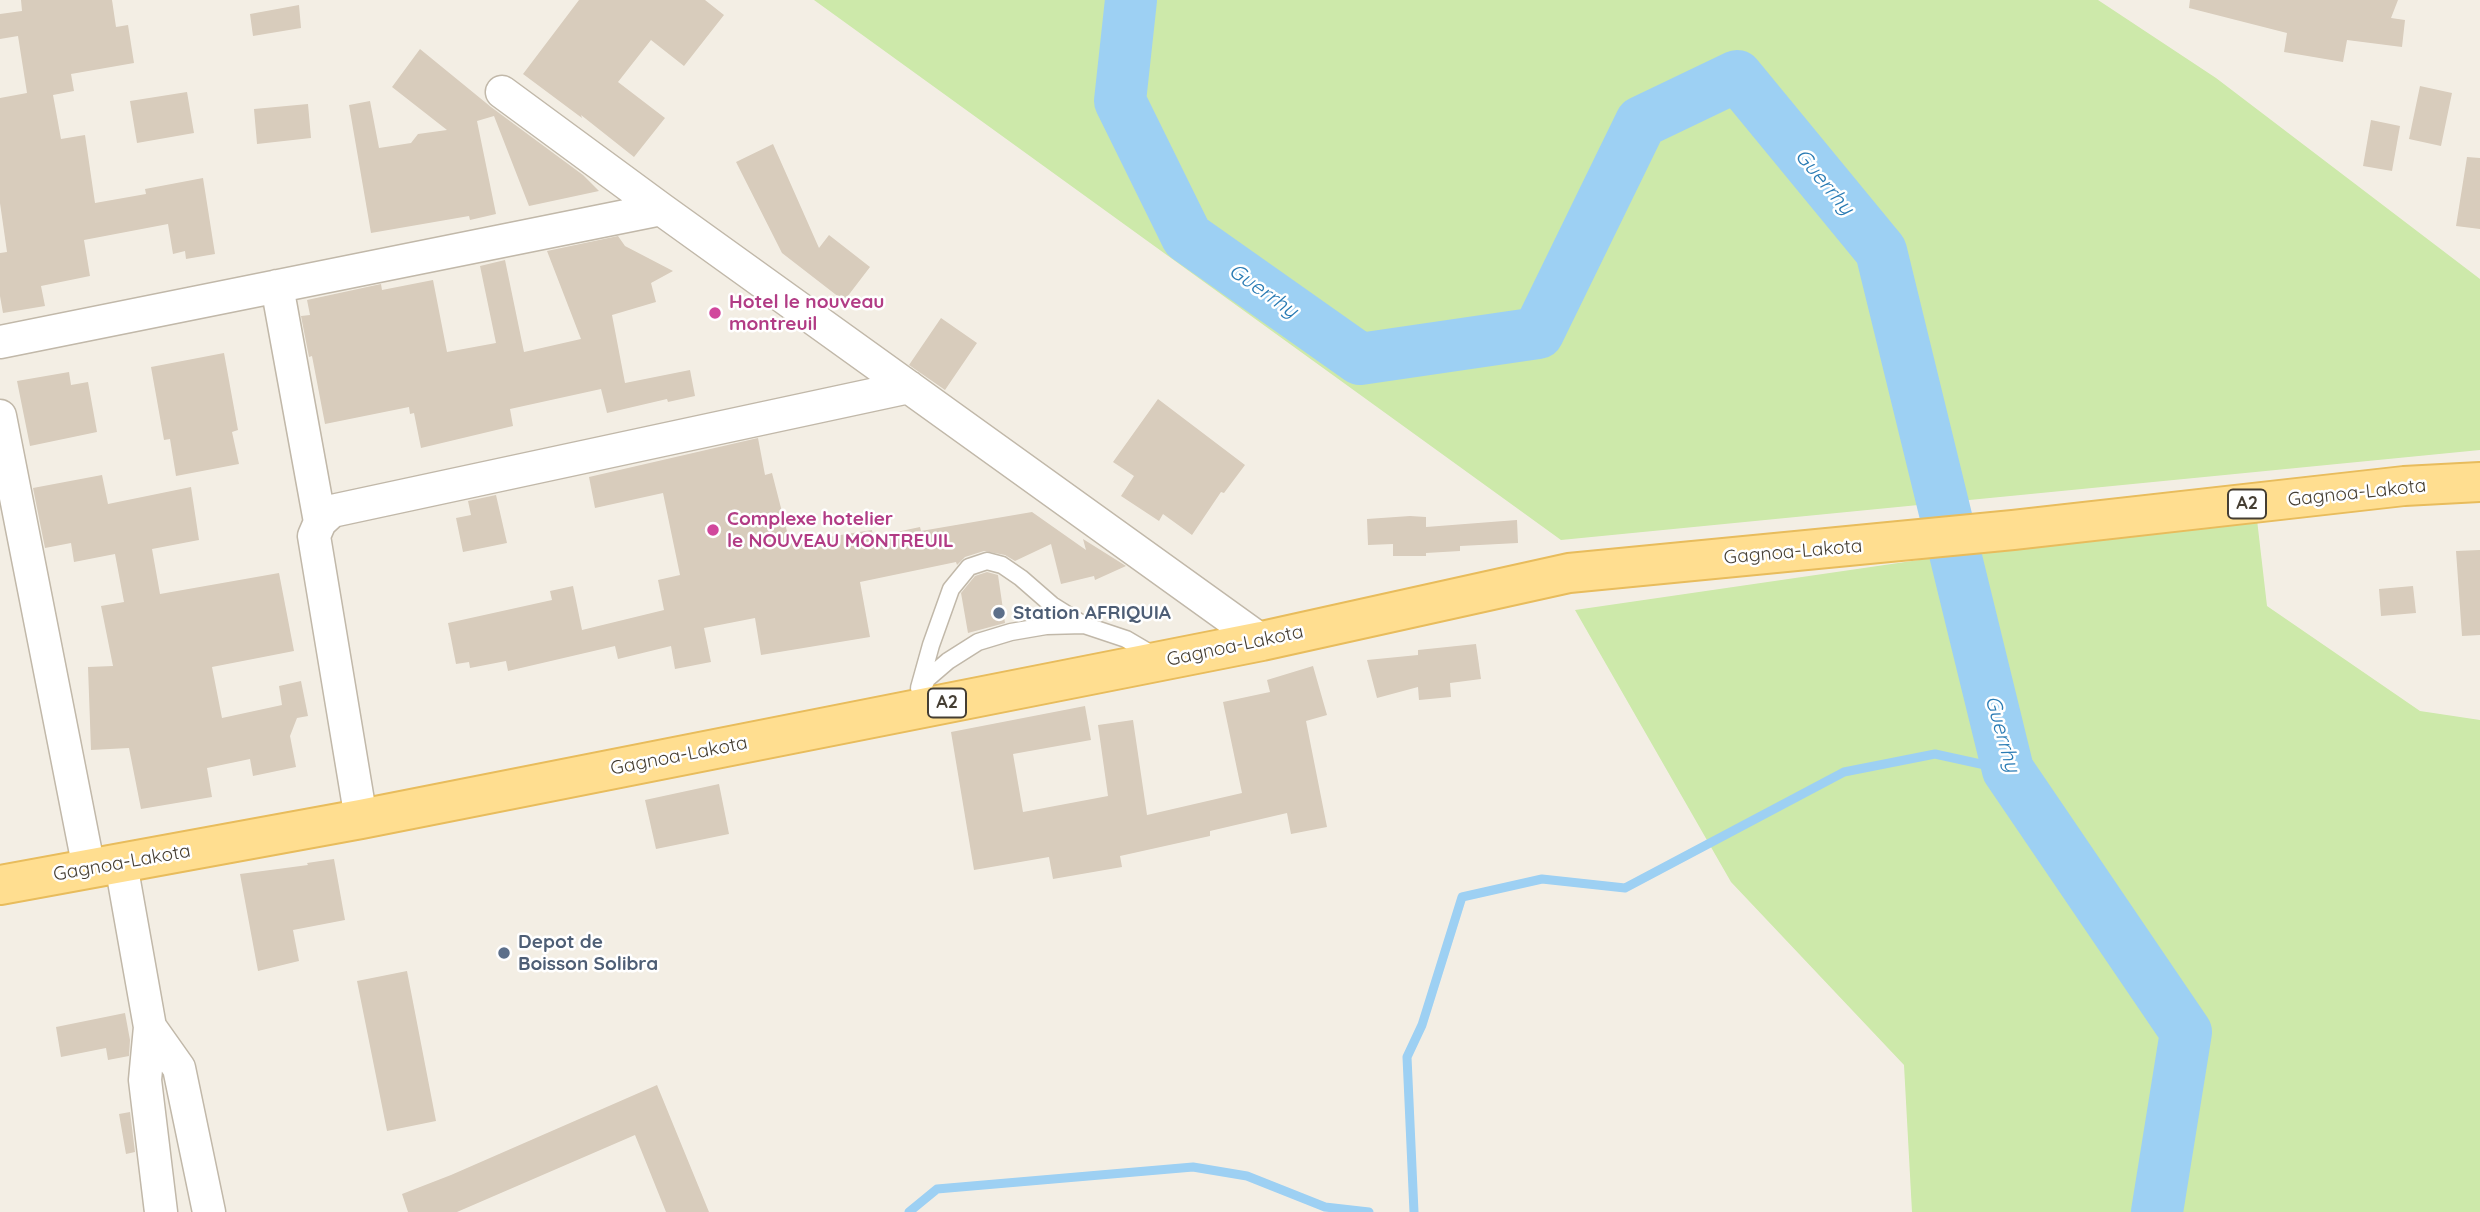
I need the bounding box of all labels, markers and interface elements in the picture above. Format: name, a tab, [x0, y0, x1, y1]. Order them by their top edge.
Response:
water label: Guerrhy	[1789, 144, 1859, 220]
water label: Guerrhy	[1224, 258, 1302, 324]
place label: Hotel le nouveau montreuil	[729, 291, 884, 335]
marker: Hotel le nouveau montreuil	[707, 305, 723, 321]
street label: Gagnoa-Lakota	[2287, 474, 2427, 512]
road number: A2	[2228, 490, 2266, 518]
place label: Complexe hotelier le NOUVEAU MONTREUIL	[727, 508, 954, 552]
marker: Complexe hotelier le NOUVEAU MONTREUIL	[705, 522, 721, 538]
street label: Gagnoa-Lakota	[1723, 535, 1863, 569]
place label: Station AFRIQUIA	[1013, 602, 1171, 624]
marker: Station AFRIQUIA	[991, 605, 1007, 621]
street label: Gagnoa-Lakota	[1165, 620, 1305, 672]
road number: A2	[928, 688, 966, 718]
water label: Guerrhy	[1979, 693, 2025, 775]
street label: Gagnoa-Lakota	[609, 732, 749, 780]
street label: Gagnoa-Lakota	[52, 840, 192, 886]
place label: Depot de Boisson Solibra	[518, 931, 658, 975]
marker: Depot de Boisson Solibra	[496, 945, 512, 961]

